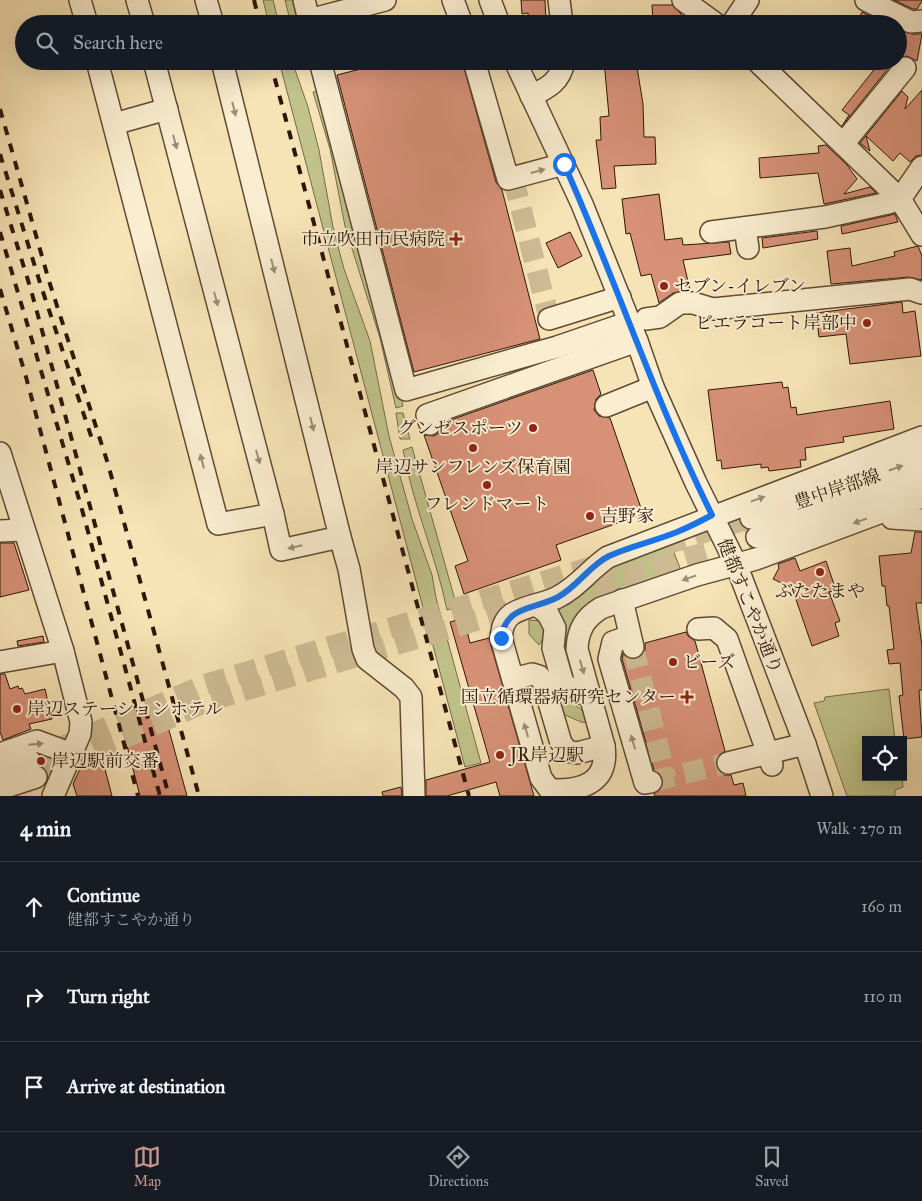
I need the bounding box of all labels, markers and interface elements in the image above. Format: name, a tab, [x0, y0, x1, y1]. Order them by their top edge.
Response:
search box	[15, 15, 907, 70]
icon: search	[33, 29, 61, 57]
text: Search here	[73, 31, 163, 54]
one-way arrow	[230, 101, 238, 116]
one-way arrow	[172, 135, 180, 150]
route start	[553, 153, 576, 176]
one-way arrow	[531, 167, 546, 175]
place label: 市立吹田市民病院	[301, 228, 445, 250]
marker: 市立吹田市民病院	[449, 232, 463, 246]
one-way arrow	[269, 259, 277, 274]
place label: セブン-イレブン	[674, 275, 806, 297]
marker: セブン-イレブン	[658, 280, 670, 292]
one-way arrow	[213, 292, 221, 307]
place label: ビエラコート岸部中	[695, 312, 857, 334]
marker: ビエラコート岸部中	[861, 317, 873, 329]
one-way arrow	[308, 417, 316, 432]
place label: グンゼスポーツ	[398, 417, 523, 439]
marker: グンゼスポーツ	[527, 422, 539, 434]
marker: 岸辺サンフレンズ保育園	[467, 442, 479, 454]
one-way arrow	[254, 449, 262, 464]
one-way arrow	[198, 453, 206, 468]
place label: 岸辺サンフレンズ保育園	[375, 456, 571, 478]
street label: 豊中岸部線	[791, 464, 883, 514]
one-way arrow	[889, 464, 904, 472]
marker: フレンドマート	[481, 479, 493, 491]
place label: フレンドマート	[425, 493, 549, 515]
one-way arrow	[751, 495, 766, 503]
place label: 吉野家	[600, 505, 654, 527]
marker: 吉野家	[584, 510, 596, 522]
one-way arrow	[853, 517, 867, 525]
street label: 健都すこやか通り	[713, 535, 787, 677]
one-way arrow	[287, 543, 303, 551]
marker: ぶたたまや	[814, 566, 826, 578]
one-way arrow	[681, 574, 696, 582]
place label: ぶたたまや	[775, 580, 865, 602]
route end	[490, 627, 513, 650]
place label: ビーズ	[683, 651, 735, 673]
marker: ビーズ	[667, 656, 679, 668]
one-way arrow	[578, 659, 586, 674]
place label: 国立循環器病研究センター	[461, 686, 676, 708]
marker: 国立循環器病研究センター	[680, 690, 694, 704]
place label: 岸辺ステーションホテル	[27, 698, 223, 720]
marker: 岸辺ステーションホテル	[11, 703, 23, 715]
one-way arrow	[522, 722, 530, 737]
one-way arrow	[629, 735, 637, 750]
map controls	[862, 736, 907, 781]
button: locate	[862, 736, 907, 781]
one-way arrow	[29, 739, 45, 747]
place label: JR岸辺駅	[508, 744, 584, 767]
marker: JR岸辺駅	[494, 749, 506, 761]
place label: 岸辺駅前交番	[51, 750, 159, 772]
marker: 岸辺駅前交番	[35, 755, 47, 767]
text: 4 min	[20, 816, 71, 842]
text: Walk · 270 m	[816, 819, 902, 838]
text: Continue	[67, 884, 140, 907]
icon: ahead	[20, 893, 48, 921]
text: 160 m	[861, 897, 902, 916]
text: 健都すこやか通り	[67, 910, 195, 929]
icon: right	[20, 983, 48, 1011]
text: Turn right	[67, 985, 150, 1008]
text: 110 m	[863, 987, 902, 1006]
icon: arrive	[20, 1073, 48, 1101]
text: Arrive at destination	[67, 1075, 225, 1098]
tab: Map	[133, 1143, 161, 1190]
tab: Directions	[428, 1143, 489, 1190]
tab: Saved	[755, 1143, 789, 1190]

